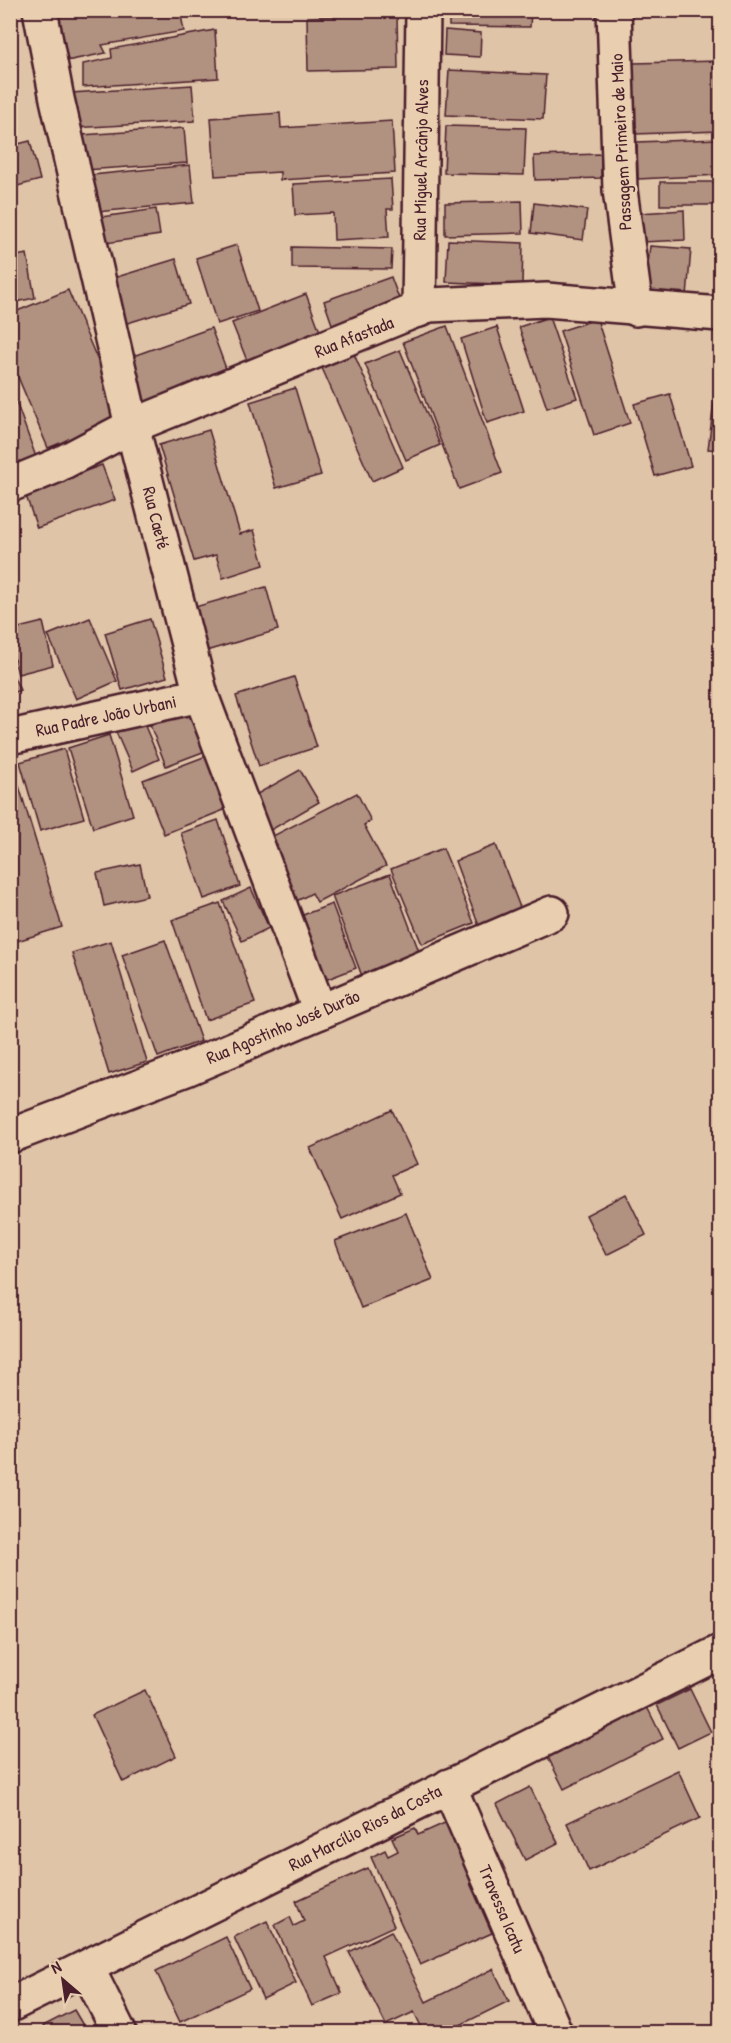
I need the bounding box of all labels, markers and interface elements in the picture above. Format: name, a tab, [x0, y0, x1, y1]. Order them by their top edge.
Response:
street label: Passagem Primeiro de Maio	[603, 53, 638, 231]
street label: Rua Miguel Arcânjo Alves	[407, 79, 434, 241]
street label: Rua Afastada	[311, 309, 397, 364]
street label: Rua Caeté	[137, 484, 176, 552]
street label: Rua Padre João Urbani	[33, 688, 179, 743]
street label: Rua Agostinho José Durão	[202, 983, 363, 1070]
street label: Rua Marcílio Rios da Costa	[284, 1778, 446, 1877]
street label: Travessa Icatu	[473, 1861, 532, 1957]
north arrow	[33, 1950, 93, 2010]
text: N	[47, 1955, 65, 1979]

